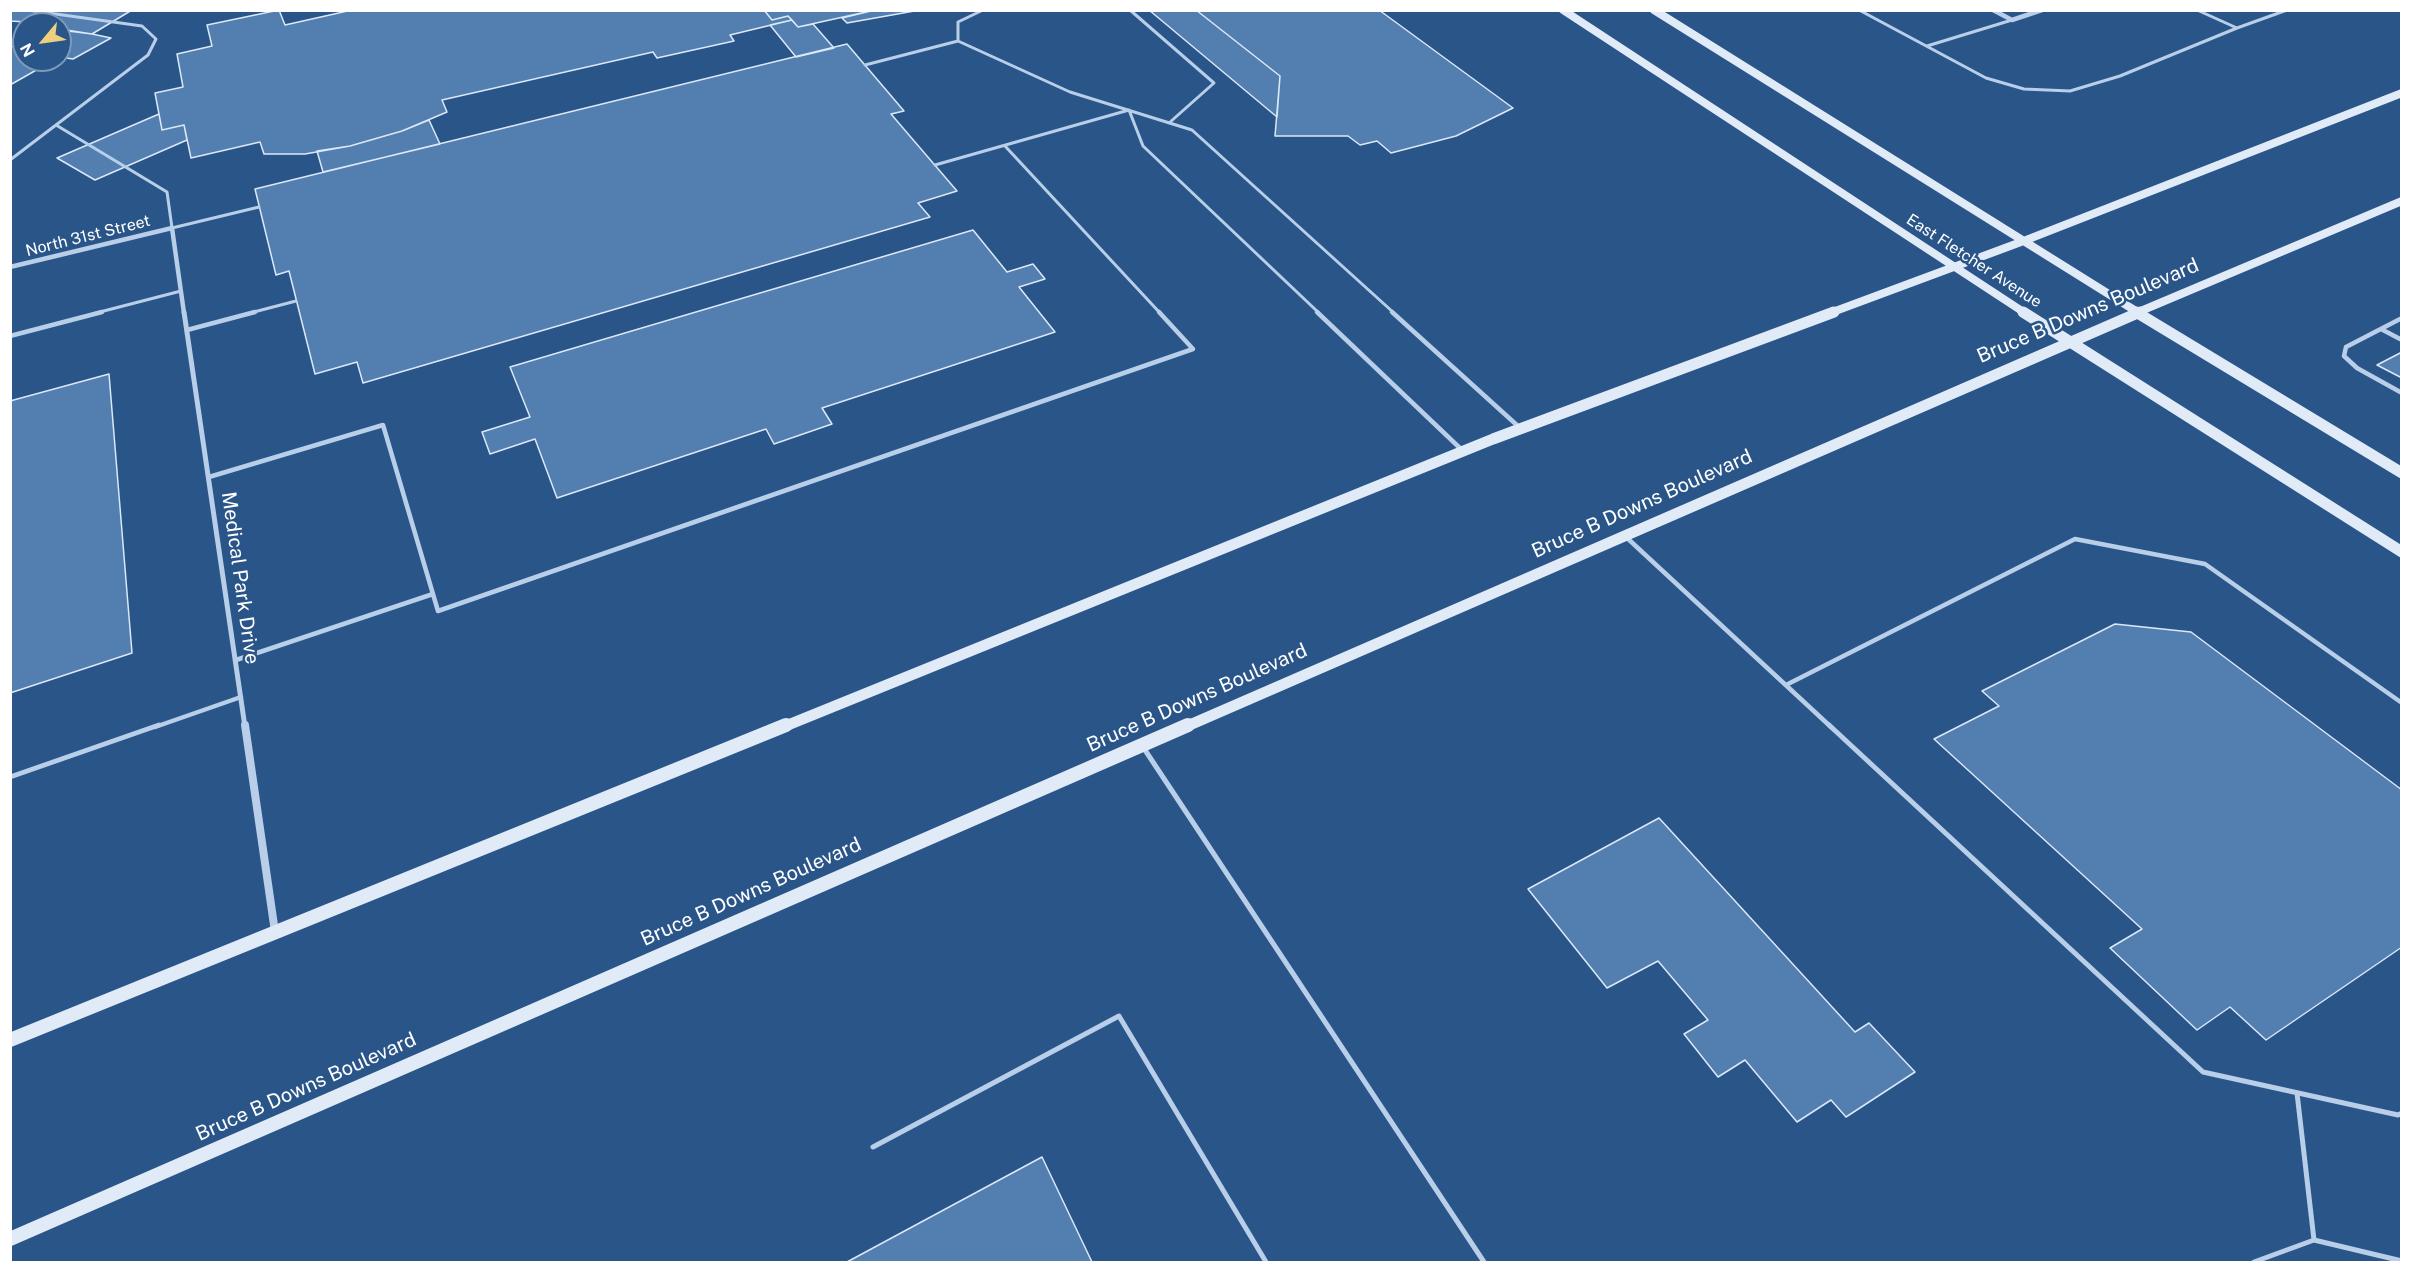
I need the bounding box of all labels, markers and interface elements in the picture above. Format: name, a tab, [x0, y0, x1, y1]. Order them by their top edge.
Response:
north arrow	[12, 12, 72, 72]
text: N	[16, 40, 39, 60]
street label: East Fletcher Avenue	[1903, 210, 2045, 312]
street label: North 31st Street	[24, 211, 152, 261]
street label: Bruce B Downs Boulevard	[1973, 253, 2203, 369]
street label: Bruce B Downs Boulevard	[1528, 444, 1756, 564]
street label: Medical Park Drive	[216, 490, 264, 666]
street label: Bruce B Downs Boulevard	[1083, 638, 1311, 758]
street label: Bruce B Downs Boulevard	[637, 832, 865, 952]
street label: Bruce B Downs Boulevard	[192, 1027, 420, 1147]

